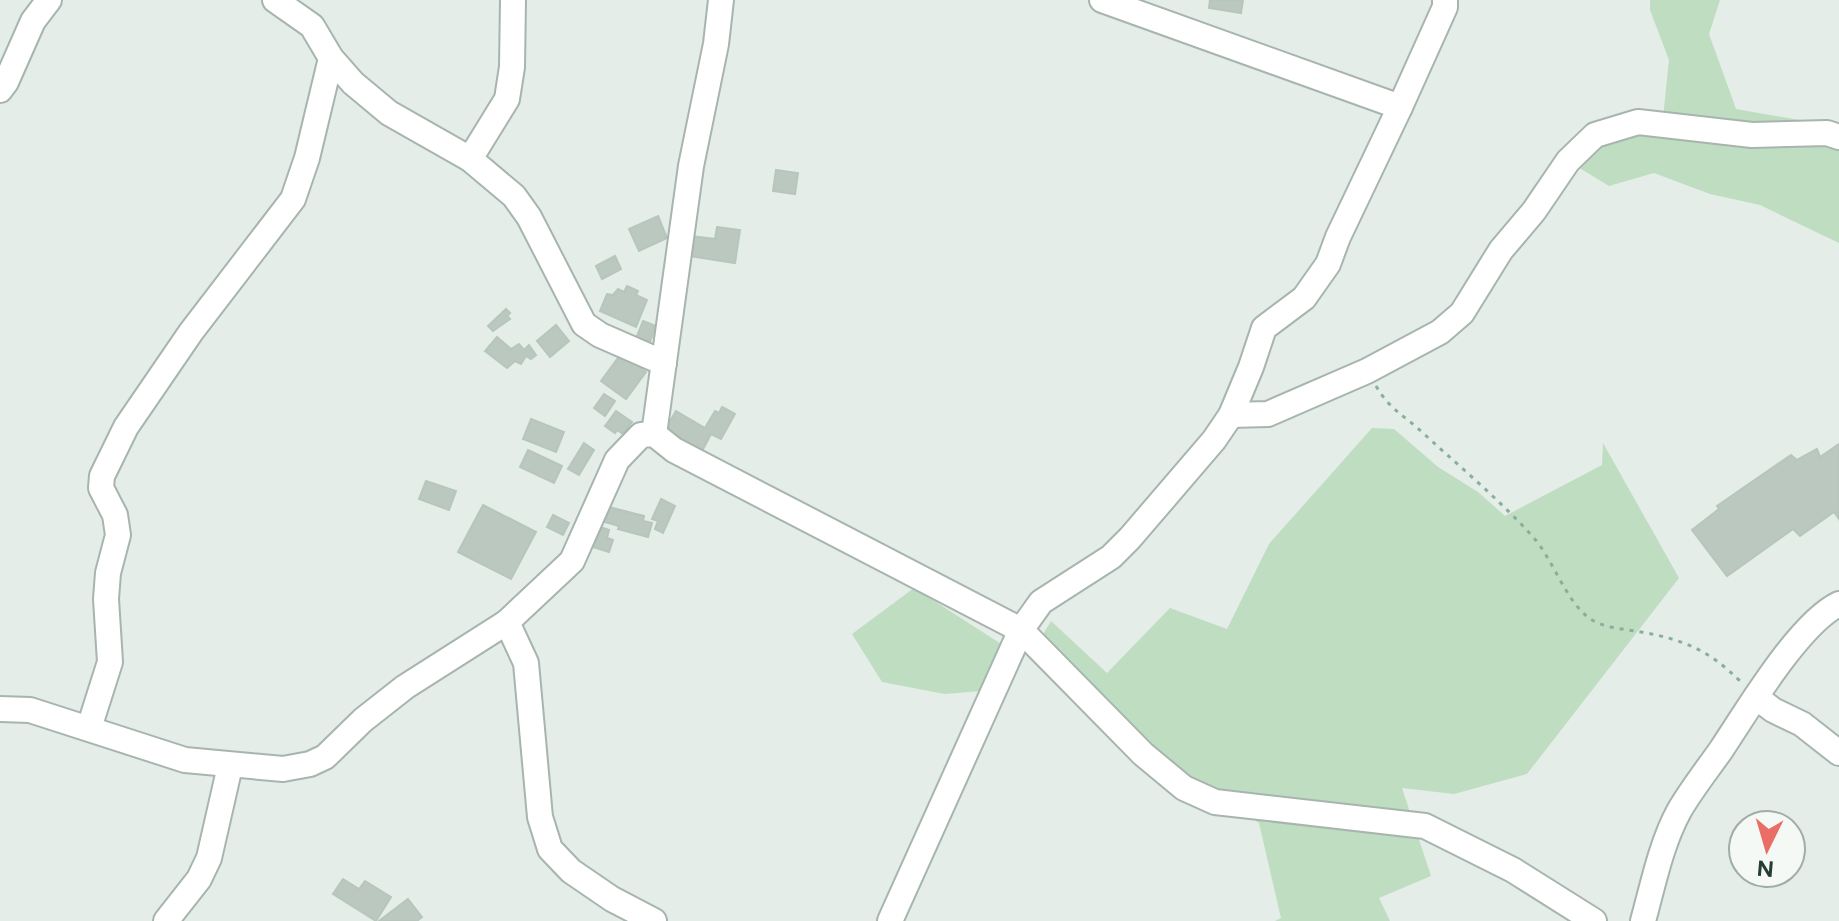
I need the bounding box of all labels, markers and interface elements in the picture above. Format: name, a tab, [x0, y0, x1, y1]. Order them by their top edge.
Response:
north arrow	[1727, 809, 1807, 889]
text: N	[1756, 854, 1775, 883]

